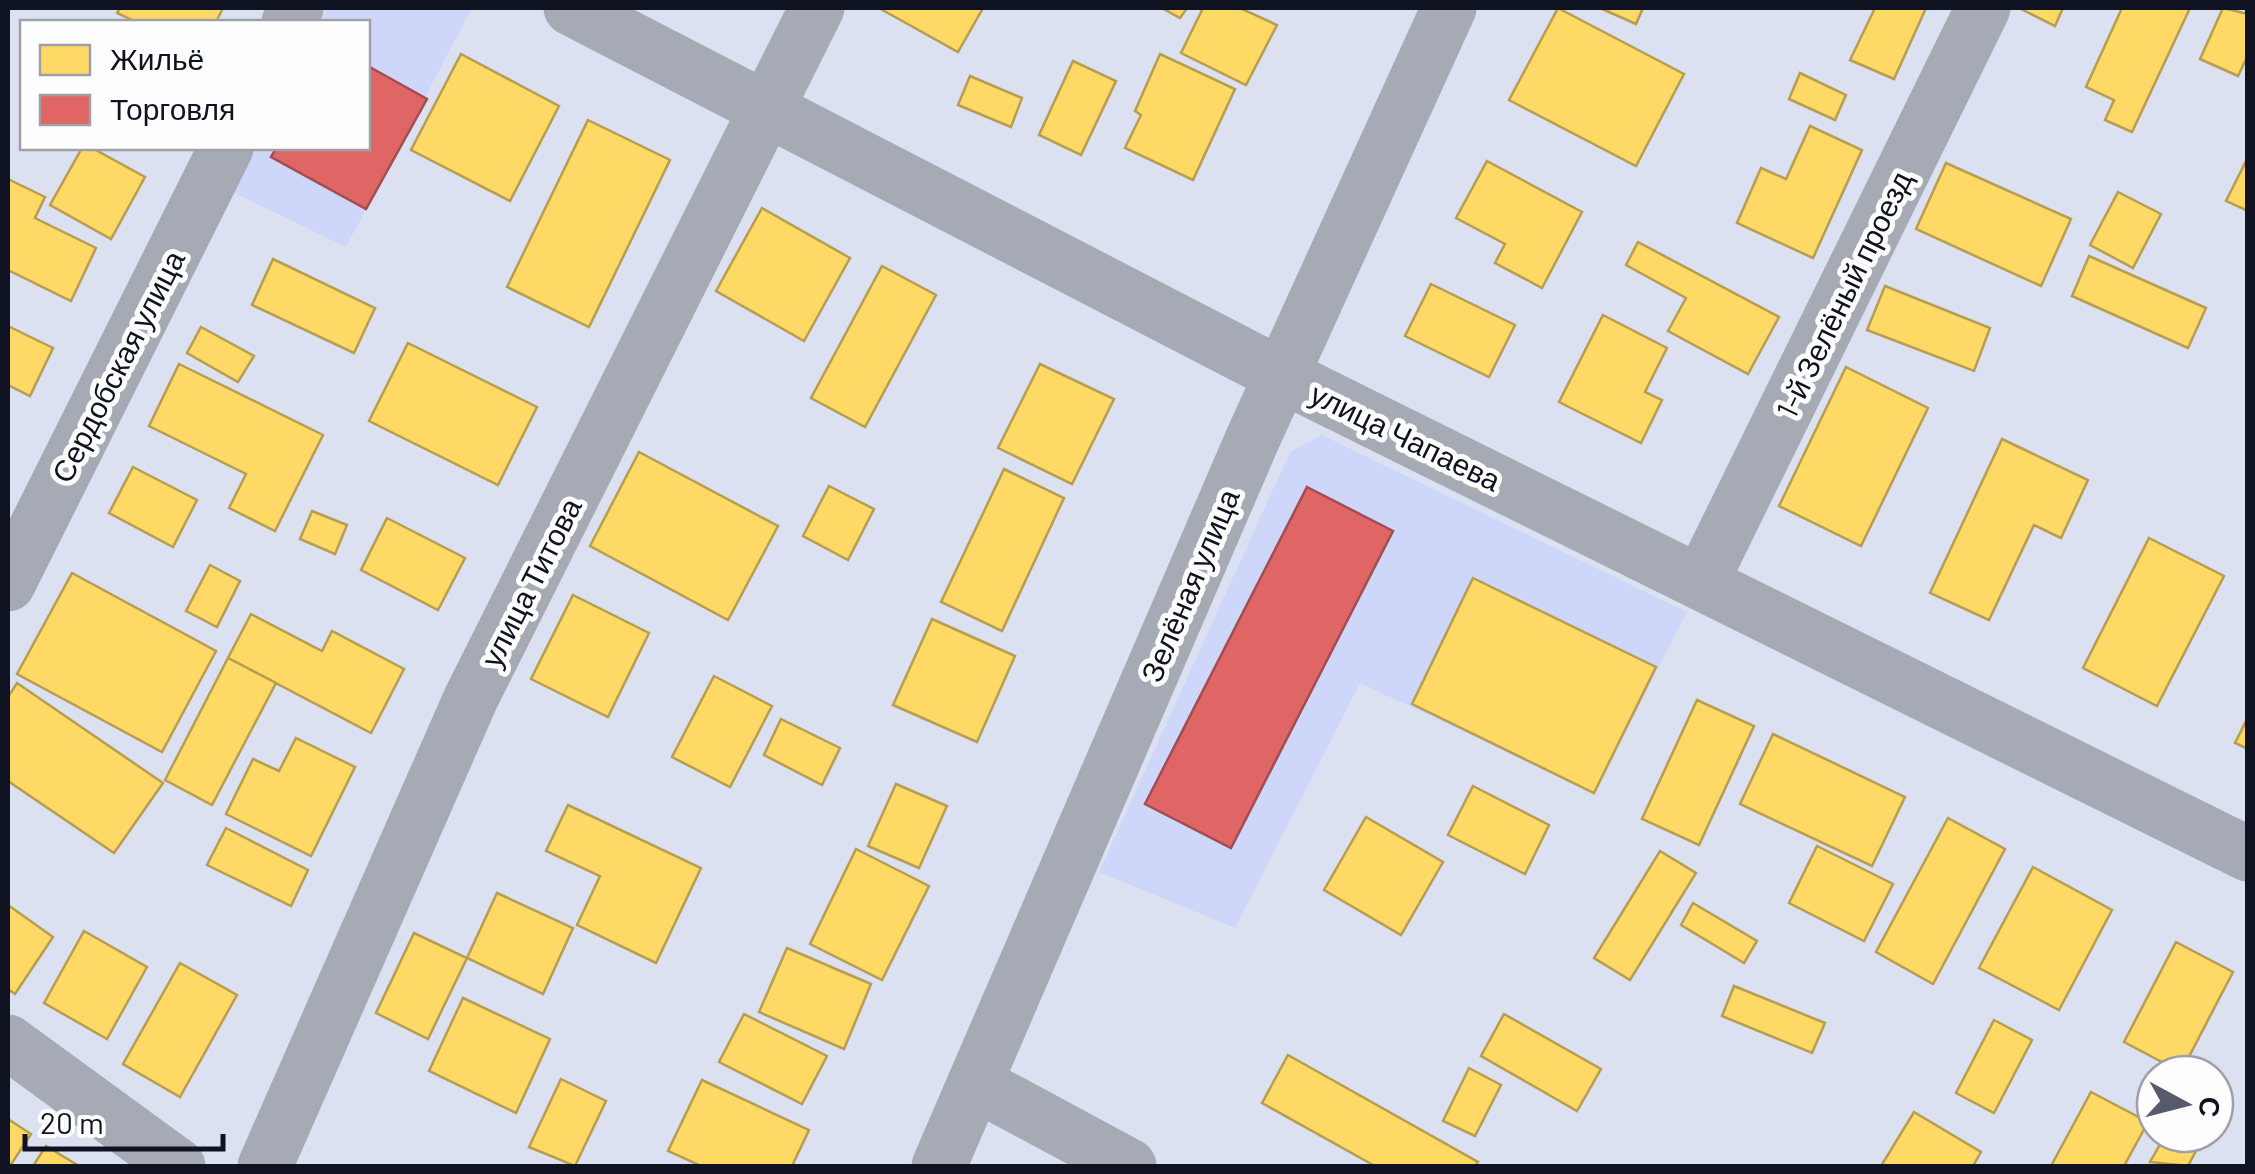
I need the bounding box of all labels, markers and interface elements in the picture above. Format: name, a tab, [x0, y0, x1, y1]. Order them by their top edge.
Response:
legend	[20, 20, 370, 150]
text: Жильё	[110, 40, 204, 76]
text: Торговля	[110, 90, 235, 126]
street label: 1-й Зелёный проезд	[1768, 165, 1918, 423]
street label: Сердобская улица	[43, 244, 191, 488]
street label: улица Чапаева	[1305, 374, 1507, 498]
street label: Зелёная улица	[1132, 483, 1246, 687]
street label: улица Титова	[472, 491, 588, 672]
north arrow	[2135, 1054, 2235, 1154]
scale bar	[25, 1089, 222, 1151]
text: С	[2193, 1095, 2229, 1119]
text: 20 m	[40, 1104, 104, 1140]

